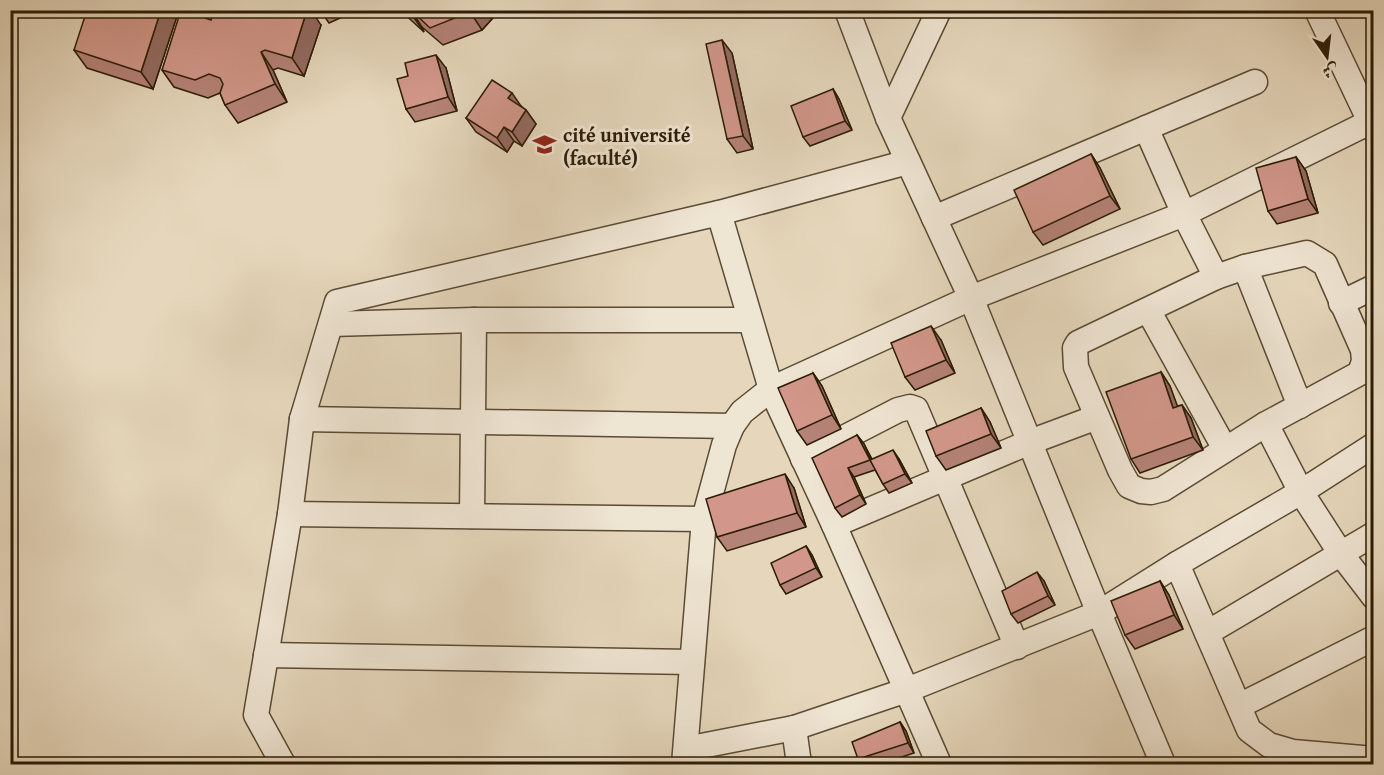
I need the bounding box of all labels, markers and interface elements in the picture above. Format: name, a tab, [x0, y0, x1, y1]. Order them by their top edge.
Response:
north arrow	[1297, 27, 1357, 87]
text: ش	[1320, 58, 1341, 85]
place label: cité université (faculté)	[563, 120, 691, 172]
school or university icon: cité université (faculté)	[532, 132, 558, 158]

